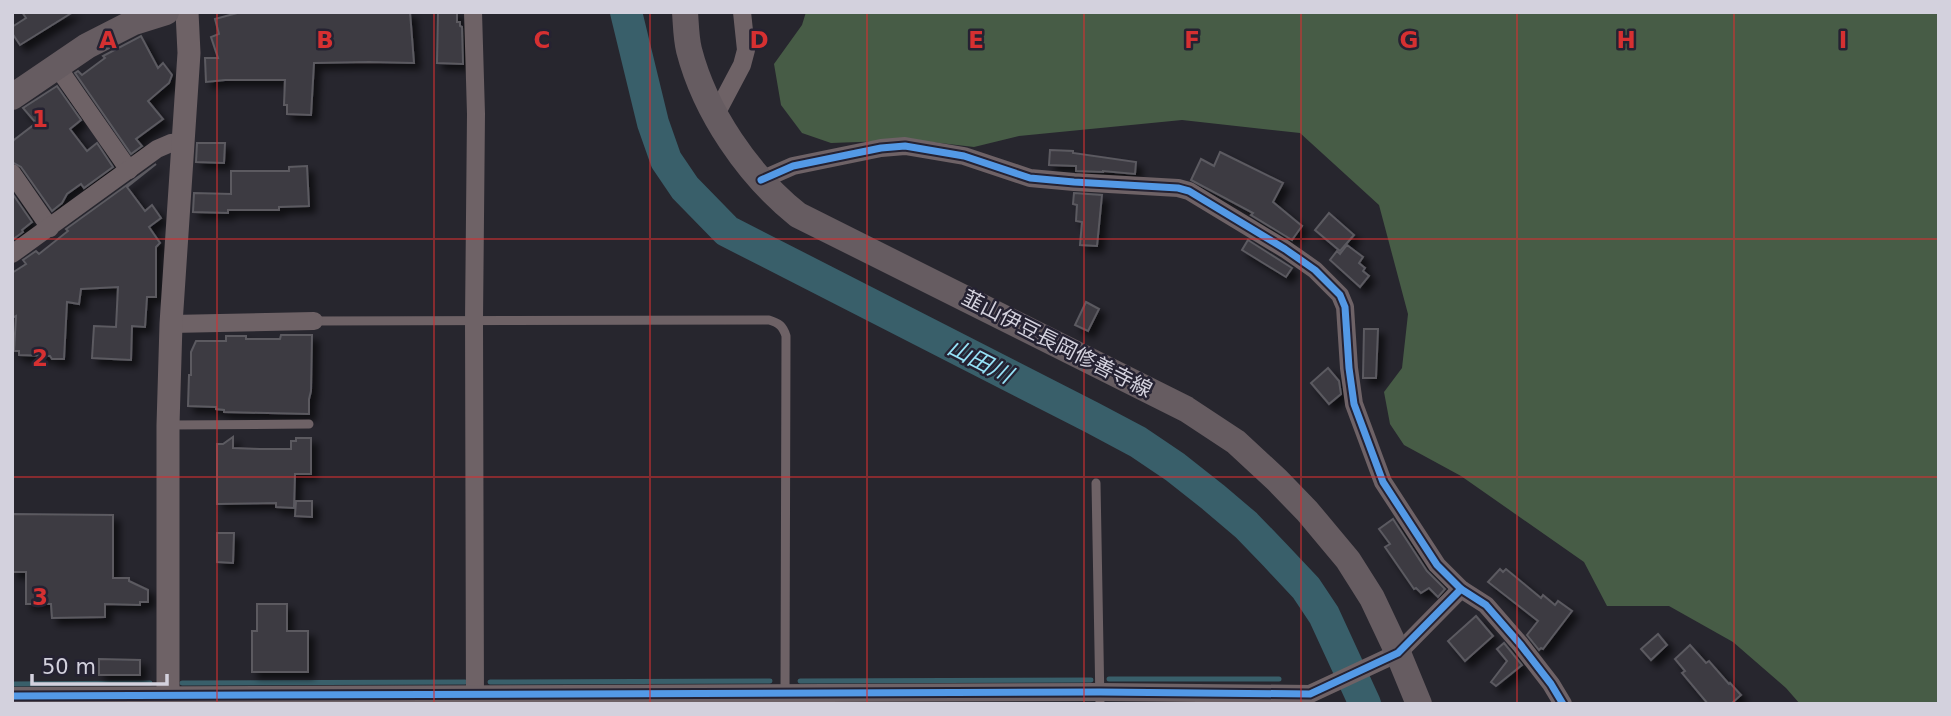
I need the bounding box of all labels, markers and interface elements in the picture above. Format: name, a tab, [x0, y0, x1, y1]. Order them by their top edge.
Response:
text: A	[99, 27, 117, 53]
text: B	[316, 27, 334, 53]
text: C	[534, 27, 550, 53]
text: D	[749, 27, 769, 53]
text: E	[968, 27, 984, 53]
text: F	[1184, 27, 1200, 53]
text: G	[1400, 27, 1418, 53]
text: H	[1616, 27, 1636, 53]
text: I	[1839, 27, 1847, 53]
text: 1	[32, 106, 48, 132]
street label: 韮山伊豆長岡修善寺線	[958, 286, 1156, 402]
water label: 山田川	[943, 334, 1019, 390]
text: 2	[32, 345, 48, 371]
text: 3	[32, 584, 48, 610]
scale bar	[32, 642, 166, 686]
text: 50 m	[42, 655, 96, 679]

